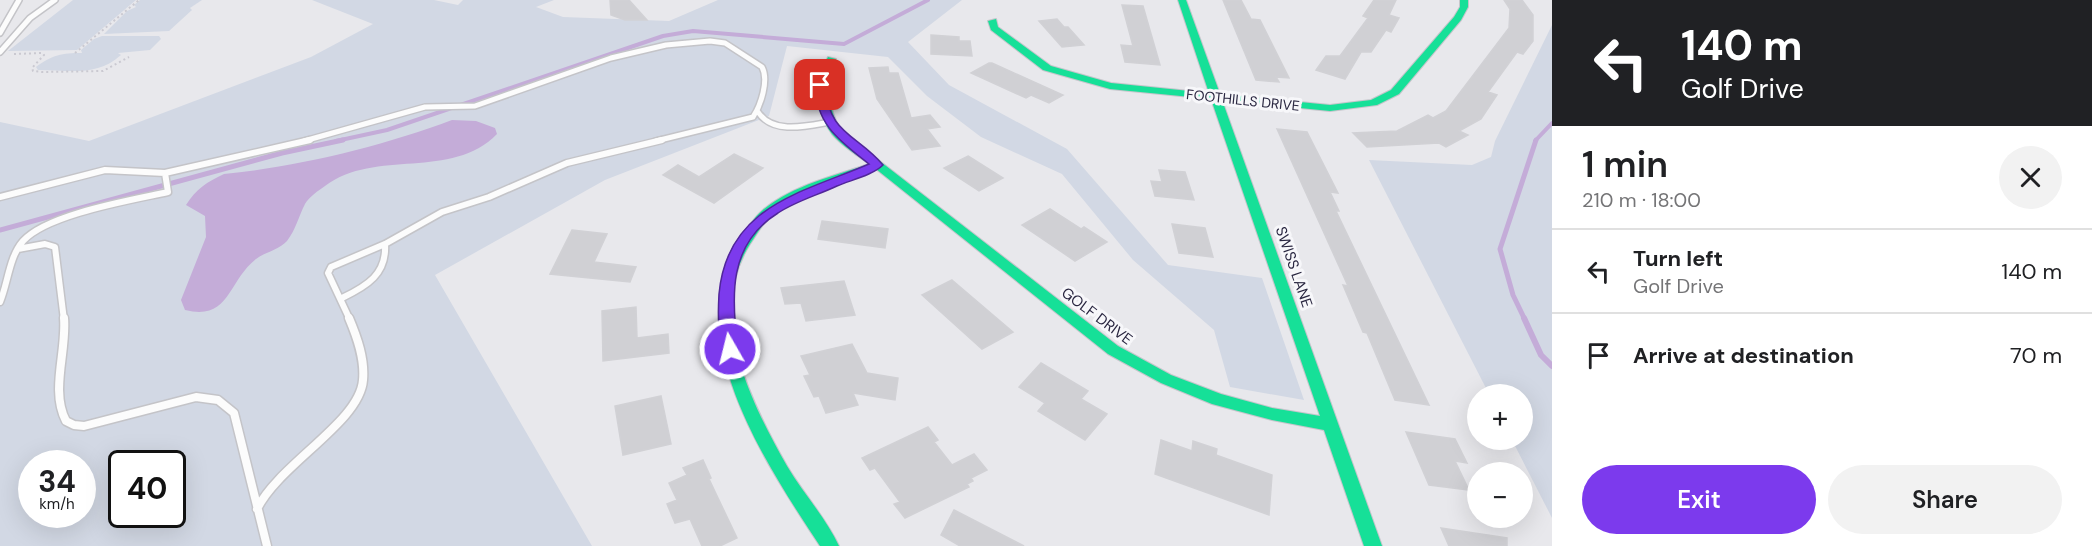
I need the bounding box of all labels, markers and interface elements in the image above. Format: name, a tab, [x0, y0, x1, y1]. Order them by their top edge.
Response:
text: 140 m	[1681, 18, 1803, 73]
icon: left	[1582, 24, 1660, 102]
pin	[794, 59, 845, 110]
icon: arrive	[803, 68, 836, 101]
text: Golf Drive	[1681, 71, 1804, 106]
street label: FOOTHILLS DRIVE	[1185, 85, 1301, 115]
text: 1 min	[1582, 141, 1668, 188]
button: close	[1999, 146, 2062, 209]
text: 210 m · 18:00	[1582, 187, 1701, 213]
street label: SWISS LANE	[1271, 224, 1317, 310]
text: Turn left	[1633, 244, 1723, 273]
icon: left	[1582, 255, 1615, 288]
text: 140 m	[2001, 257, 2062, 286]
text: Golf Drive	[1633, 273, 1724, 299]
street label: GOLF DRIVE	[1057, 283, 1137, 349]
position arrow	[698, 317, 762, 381]
icon: arrive	[1582, 339, 1615, 372]
text: Arrive at destination	[1633, 341, 1854, 370]
text: 70 m	[2010, 341, 2062, 370]
map controls	[1467, 384, 1533, 528]
button: +	[1467, 384, 1533, 450]
speed limit sign: 40	[108, 450, 186, 528]
text: 34	[38, 462, 76, 501]
button: −	[1467, 462, 1533, 528]
button: Exit	[1582, 465, 1816, 534]
button: Share	[1828, 465, 2062, 534]
text: km/h	[39, 494, 75, 514]

